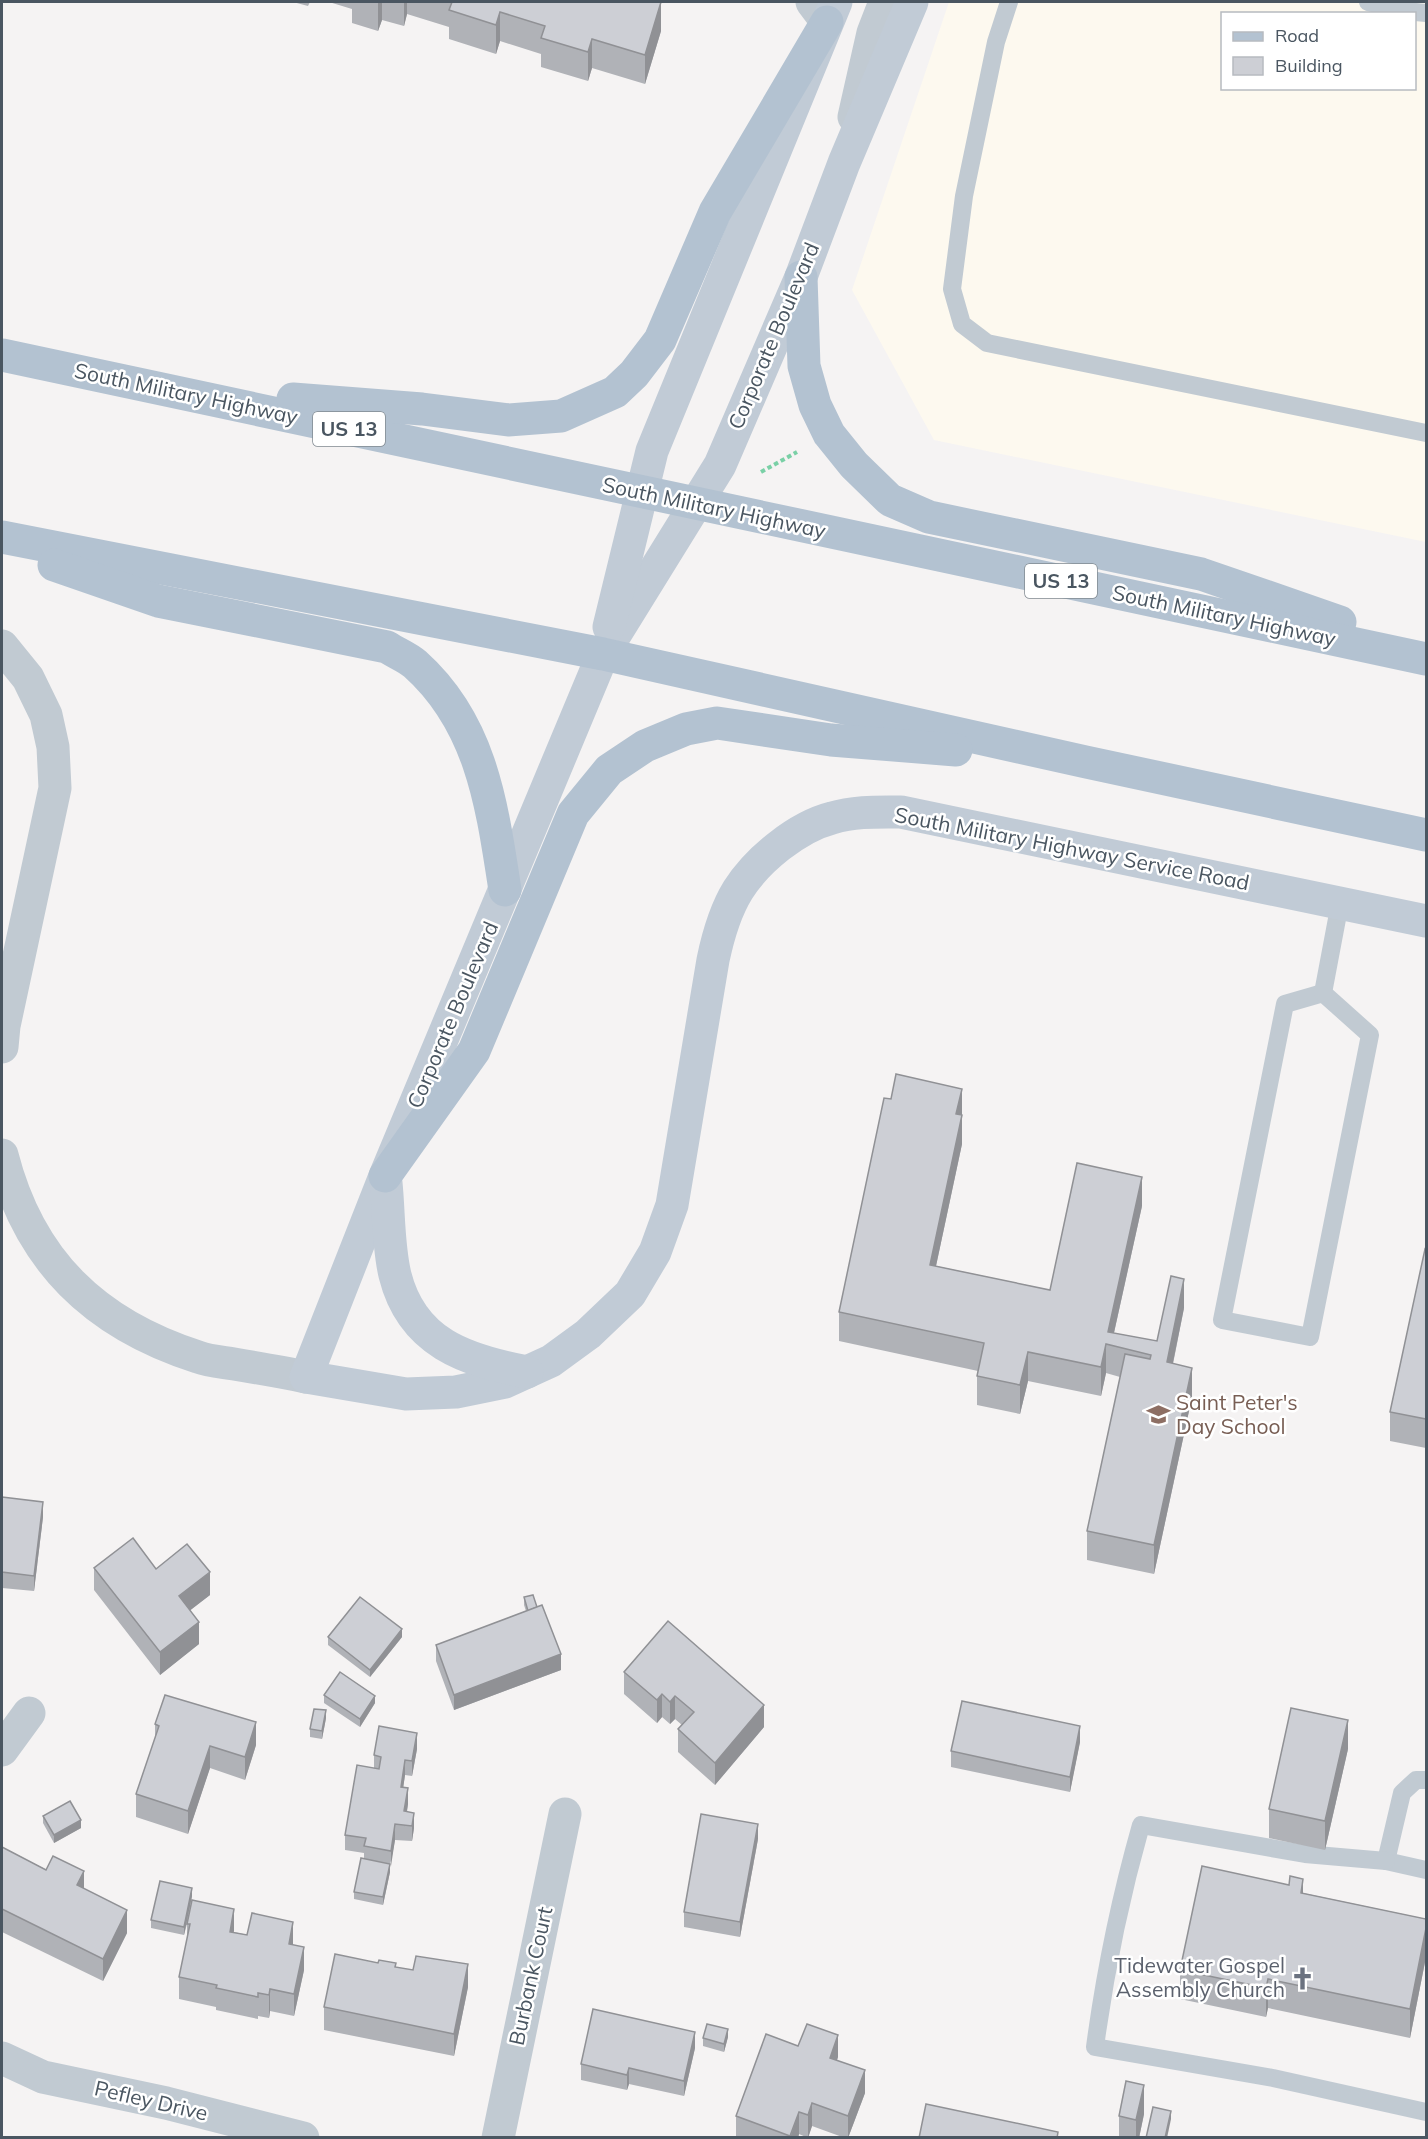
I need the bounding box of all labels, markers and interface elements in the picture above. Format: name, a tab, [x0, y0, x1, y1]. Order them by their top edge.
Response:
legend	[1221, 12, 1416, 90]
text: Road	[1275, 24, 1319, 47]
text: Building	[1275, 54, 1343, 77]
street label: Corporate Boulevard	[722, 238, 824, 433]
street label: South Military Highway	[72, 357, 300, 429]
road number: US 13	[313, 412, 385, 446]
street label: South Military Highway	[600, 471, 828, 543]
road number: US 13	[1025, 564, 1097, 598]
street label: South Military Highway	[1110, 579, 1338, 651]
street label: South Military Highway Service Road	[893, 801, 1252, 895]
street label: Corporate Boulevard	[401, 917, 503, 1112]
place label: Saint Peter's Day School	[1176, 1389, 1298, 1439]
school or university icon: Saint Peter's Day School	[1145, 1402, 1171, 1428]
street label: Burbank Court	[503, 1904, 557, 2048]
place label: Tidewater Gospel Assembly Church	[1114, 1952, 1285, 2002]
church icon: Tidewater Gospel Assembly Church	[1290, 1965, 1316, 1991]
street label: Pefley Drive	[92, 2074, 210, 2126]

